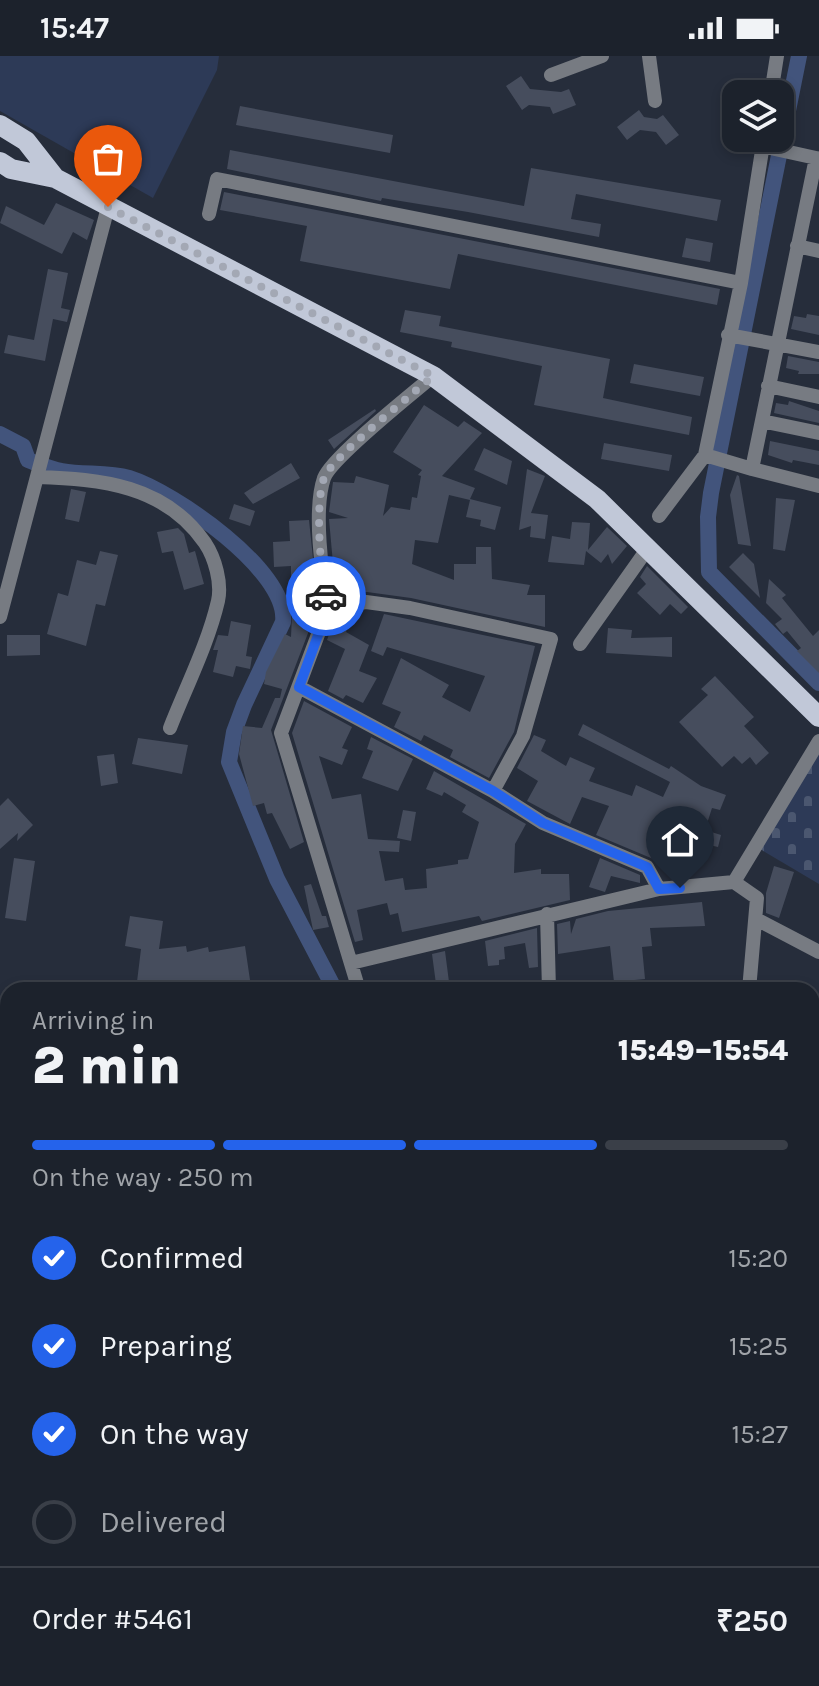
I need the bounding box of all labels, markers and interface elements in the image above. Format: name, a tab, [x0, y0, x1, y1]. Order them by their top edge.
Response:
text: 15:47	[40, 10, 109, 46]
map controls	[722, 80, 794, 152]
button: layers	[722, 80, 794, 152]
pin	[74, 125, 142, 207]
icon: bag	[86, 137, 130, 181]
courier	[286, 556, 366, 636]
icon: car	[304, 574, 348, 618]
pin	[646, 806, 714, 888]
icon: home	[658, 818, 702, 862]
text: Arriving in	[32, 1005, 154, 1036]
text: 15:49–15:54	[618, 1032, 788, 1068]
text: 2 min	[32, 1035, 181, 1096]
text: On the way · 250 m	[32, 1162, 254, 1193]
icon: check	[32, 1236, 76, 1280]
text: Confirmed	[100, 1240, 244, 1276]
text: 15:20	[728, 1243, 788, 1274]
icon: check	[32, 1324, 76, 1368]
text: Preparing	[100, 1328, 232, 1364]
text: 15:25	[729, 1331, 788, 1362]
icon: check	[32, 1412, 76, 1456]
text: On the way	[100, 1416, 249, 1452]
text: 15:27	[731, 1419, 788, 1450]
text: Delivered	[100, 1504, 227, 1540]
text: Order #5461	[32, 1601, 193, 1637]
text: ₹250	[716, 1603, 788, 1639]

